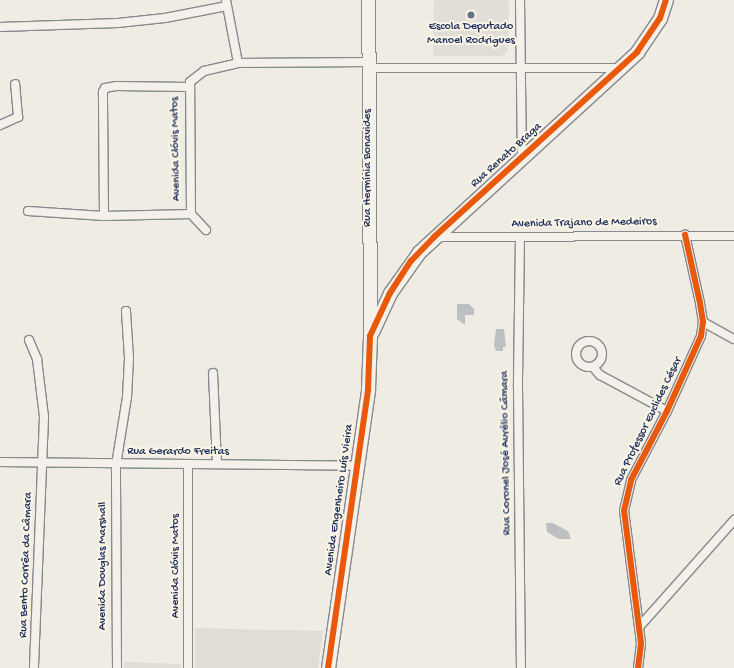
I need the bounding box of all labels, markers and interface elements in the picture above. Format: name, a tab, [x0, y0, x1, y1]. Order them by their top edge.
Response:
marker: Escola Deputado Manoel Rodrigues	[466, 10, 476, 20]
place label: Escola Deputado Manoel Rodrigues	[427, 21, 515, 49]
street label: Avenida Clóvis Matos	[169, 97, 185, 201]
street label: Rua Hermínia Bonavides	[362, 109, 376, 227]
street label: Rua Renato Braga	[468, 120, 546, 192]
street label: Avenida Trajano de Medeiros	[511, 216, 657, 232]
street label: Rua Professor Euclides César	[612, 355, 686, 489]
street label: Rua Coronel José Aurélio Câmara	[498, 371, 516, 535]
street label: Avenida Engenheiro Luís Vieira	[322, 423, 358, 577]
street label: Rua Gerardo Freitas	[127, 446, 229, 460]
street label: Rua Bento Corrêa da Câmara	[17, 492, 37, 638]
street label: Avenida Douglas Marshall	[97, 502, 111, 630]
street label: Avenida Clóvis Matos	[170, 514, 184, 618]

